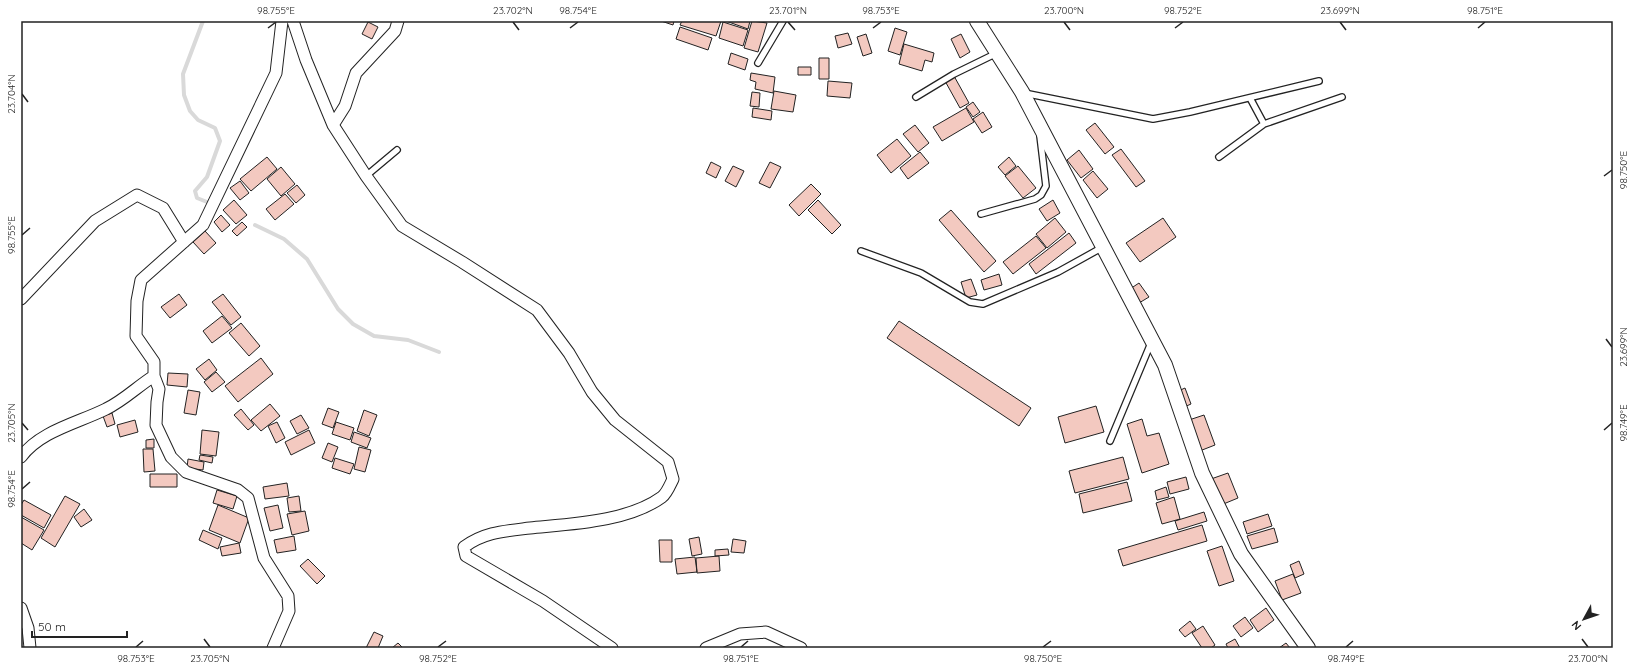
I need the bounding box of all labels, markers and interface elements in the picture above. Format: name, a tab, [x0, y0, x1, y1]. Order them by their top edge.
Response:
text: 98.755°E	[257, 4, 295, 17]
text: 23.702°N	[493, 4, 533, 17]
text: 98.754°E	[559, 4, 597, 17]
text: 23.701°N	[769, 4, 807, 17]
text: 98.753°E	[862, 4, 900, 17]
text: 23.700°N	[1044, 4, 1084, 17]
text: 98.752°E	[1164, 4, 1202, 17]
text: 23.699°N	[1320, 4, 1360, 17]
text: 98.751°E	[1467, 4, 1503, 17]
text: 23.704°N	[5, 74, 18, 114]
text: 98.750°E	[1617, 151, 1630, 189]
text: 98.755°E	[5, 216, 18, 254]
text: 23.699°N	[1617, 327, 1630, 367]
text: 23.705°N	[5, 403, 18, 443]
text: 98.749°E	[1617, 404, 1630, 442]
text: 98.754°E	[5, 470, 18, 508]
north arrow	[1564, 599, 1604, 639]
scale bar	[32, 613, 127, 639]
text: N	[1568, 618, 1584, 633]
text: 50 m	[38, 619, 66, 634]
text: 98.753°E	[117, 652, 155, 665]
text: 23.705°N	[190, 652, 230, 665]
text: 98.752°E	[419, 652, 457, 665]
text: 98.751°E	[723, 652, 759, 665]
text: 98.750°E	[1024, 652, 1062, 665]
text: 98.749°E	[1327, 652, 1365, 665]
text: 23.700°N	[1568, 652, 1608, 665]

